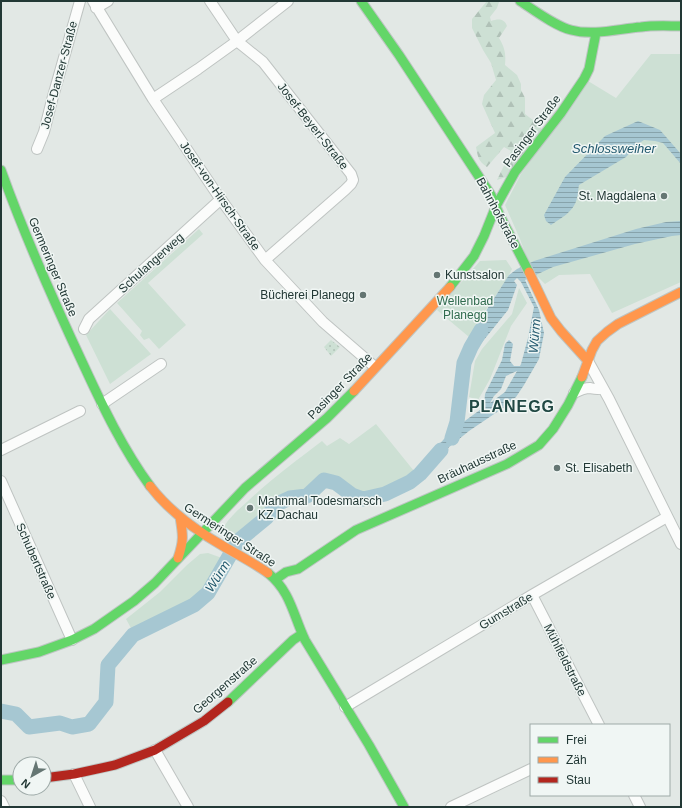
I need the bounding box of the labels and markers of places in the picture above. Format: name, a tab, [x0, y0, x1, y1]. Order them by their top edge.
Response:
place label: St. Magdalena	[579, 189, 656, 203]
marker: St. Magdalena	[659, 191, 669, 201]
place label: Kunstsalon	[445, 268, 504, 282]
marker: Kunstsalon	[432, 270, 442, 280]
place label: Bücherei Planegg	[260, 288, 355, 302]
marker: Bücherei Planegg	[358, 290, 368, 300]
place label: St. Elisabeth	[565, 461, 632, 475]
marker: St. Elisabeth	[552, 463, 562, 473]
place label: Mahnmal Todesmarsch KZ Dachau	[258, 494, 382, 522]
marker: Mahnmal Todesmarsch KZ Dachau	[245, 503, 255, 513]

